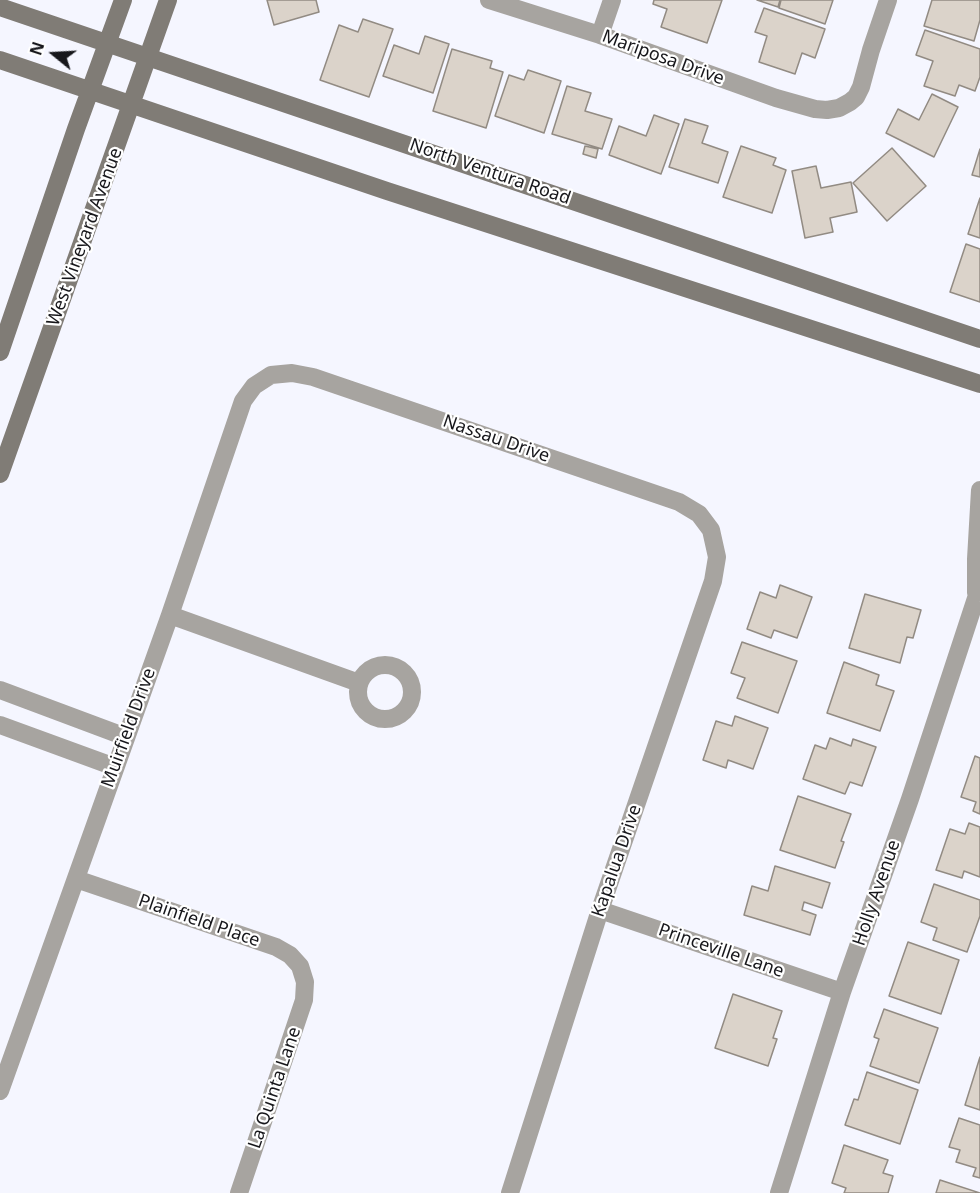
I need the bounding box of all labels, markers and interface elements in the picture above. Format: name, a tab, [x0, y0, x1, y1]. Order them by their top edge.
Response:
north arrow	[24, 24, 84, 84]
street label: Mariposa Drive	[599, 26, 727, 90]
text: N	[24, 39, 49, 58]
street label: North Ventura Road	[407, 134, 573, 210]
street label: West Vineyard Avenue	[43, 145, 127, 329]
street label: Nassau Drive	[440, 411, 552, 467]
street label: Muirfield Drive	[97, 665, 161, 791]
street label: Kapalua Drive	[588, 802, 646, 920]
street label: Holly Avenue	[849, 837, 905, 949]
street label: Plainfield Place	[135, 890, 263, 952]
street label: Princeville Lane	[655, 919, 787, 983]
street label: La Quinta Lane	[244, 1024, 306, 1152]

